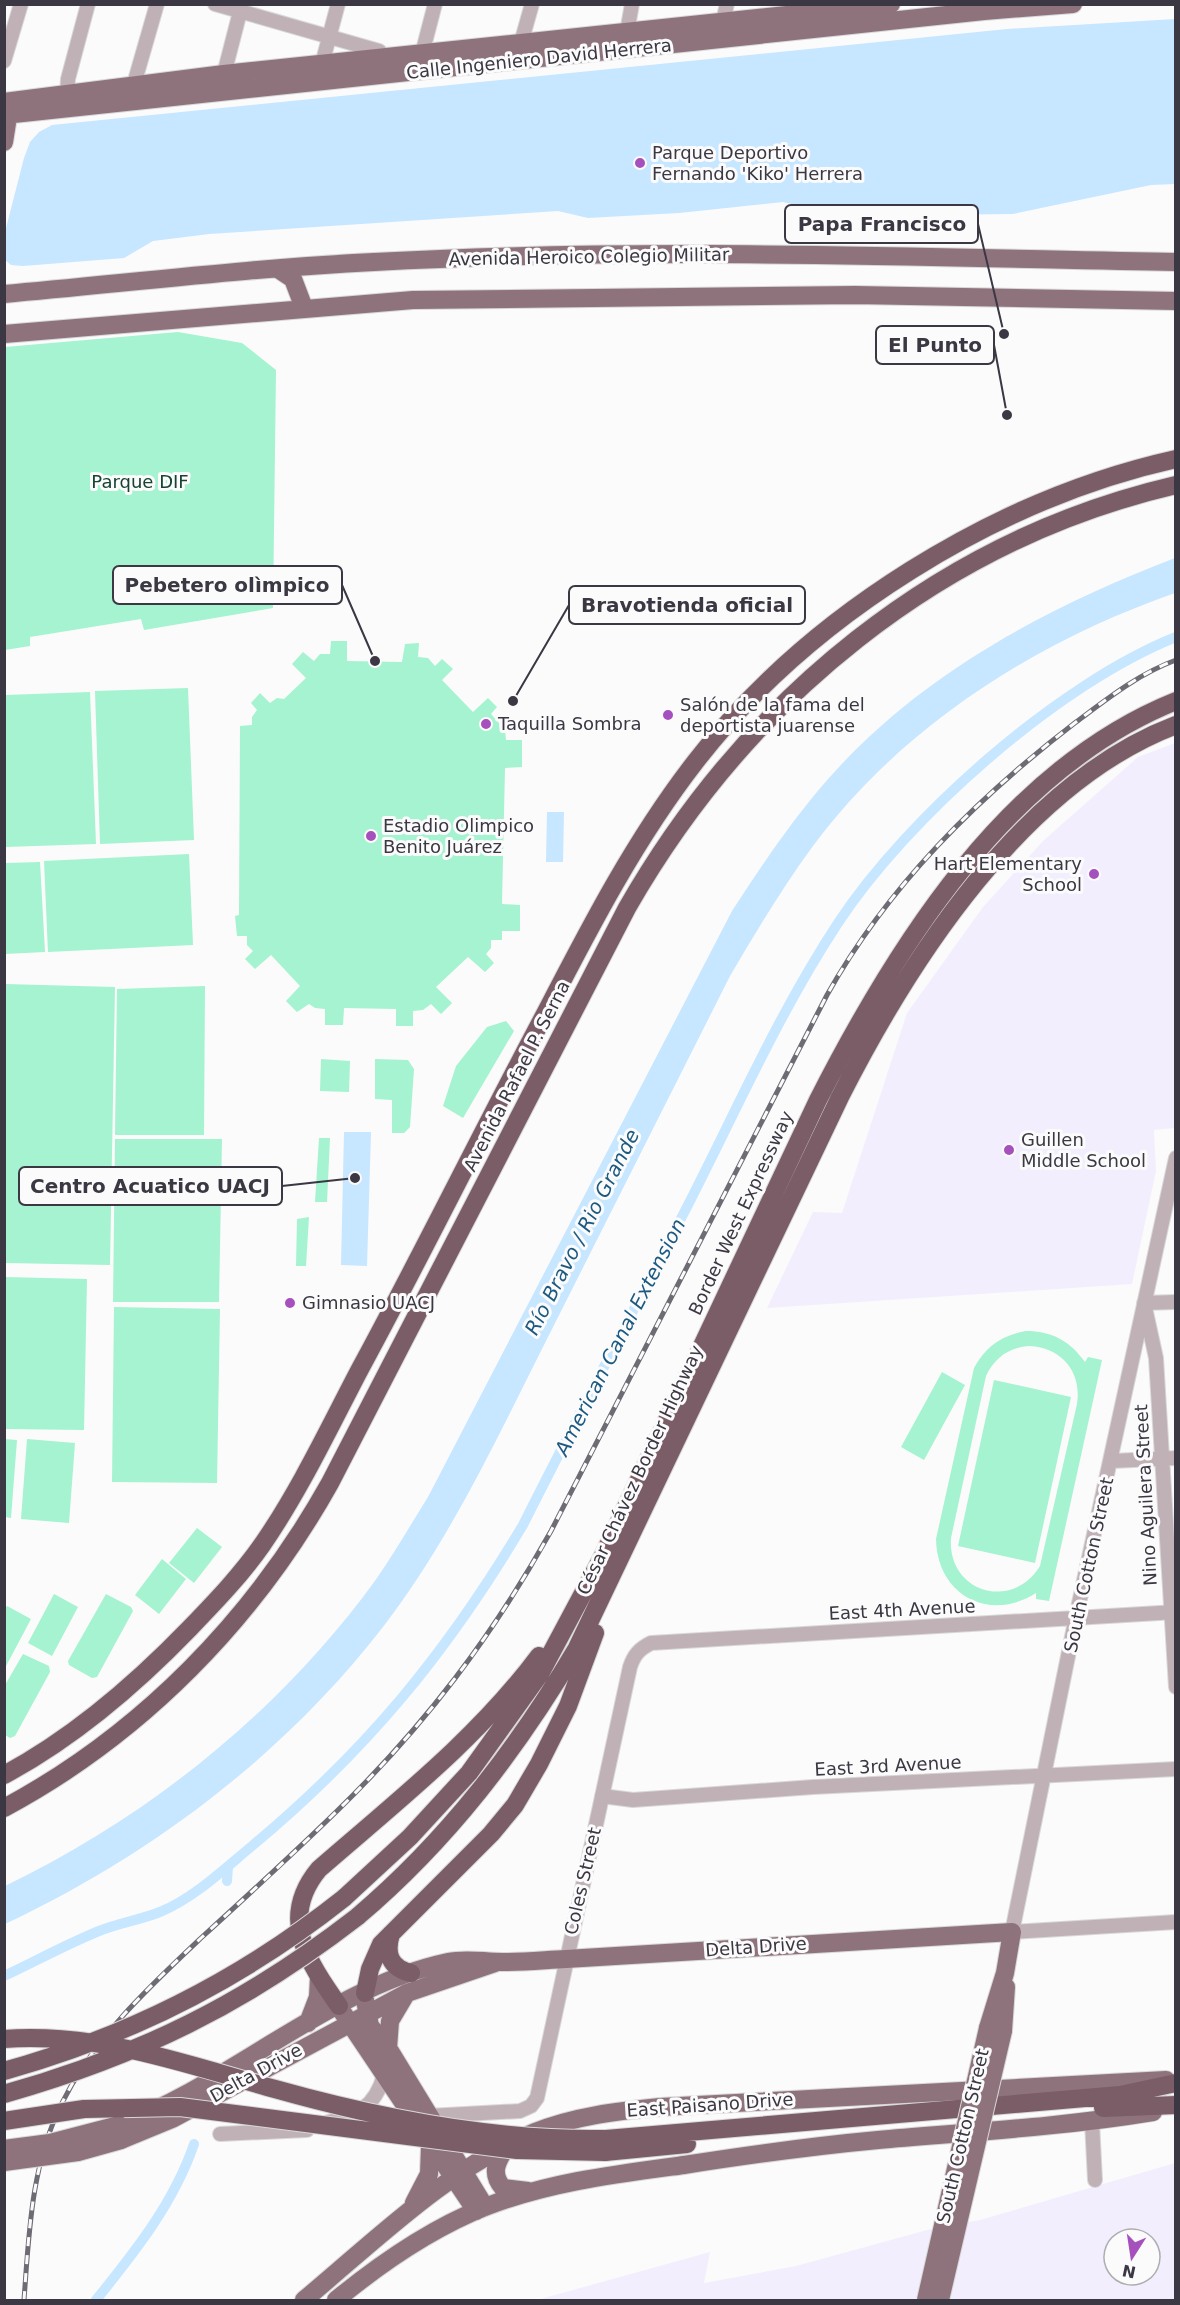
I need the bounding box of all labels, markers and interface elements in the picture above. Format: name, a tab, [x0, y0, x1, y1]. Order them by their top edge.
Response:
street label: Calle Ingeniero David Herrera	[405, 34, 673, 83]
place label: Parque Deportivo Fernando 'Kiko' Herrera	[652, 142, 863, 184]
marker: Parque Deportivo Fernando 'Kiko' Herrera	[633, 156, 647, 170]
callout: Papa Francisco	[785, 205, 978, 243]
text: Papa Francisco	[798, 212, 966, 236]
street label: Avenida Heroico Colegio Militar	[448, 244, 730, 269]
callout: El Punto	[876, 326, 994, 364]
text: El Punto	[888, 333, 982, 357]
park label: Parque DIF	[91, 471, 189, 492]
callout: Pebetero olìmpico	[113, 566, 342, 604]
text: Pebetero olìmpico	[125, 573, 329, 597]
callout: Bravotienda oficial	[569, 586, 805, 624]
text: Bravotienda oficial	[581, 593, 793, 617]
place label: Salón de la fama del deportista juarense	[680, 694, 865, 736]
marker: Salón de la fama del deportista juarense	[661, 708, 675, 722]
place label: Taquilla Sombra	[497, 713, 641, 734]
marker: Taquilla Sombra	[479, 717, 493, 731]
place label: Estadio Olimpico Benito Juárez	[383, 815, 534, 857]
marker: Estadio Olimpico Benito Juárez	[364, 829, 378, 843]
place label: Hart Elementary School	[934, 853, 1082, 895]
marker: Hart Elementary School	[1087, 867, 1101, 881]
street label: Avenida Rafael P. Serna	[459, 977, 574, 1175]
street label: Border West Expressway	[684, 1107, 797, 1318]
water label: Río Bravo / Rio Grande	[520, 1125, 644, 1339]
place label: Guillen Middle School	[1021, 1129, 1146, 1171]
marker: Guillen Middle School	[1002, 1143, 1016, 1157]
callout: Centro Acuatico UACJ	[19, 1167, 282, 1205]
text: Centro Acuatico UACJ	[30, 1174, 270, 1198]
water label: American Canal Extension	[549, 1214, 690, 1461]
place label: Gimnasio UACJ	[302, 1292, 435, 1313]
marker: Gimnasio UACJ	[283, 1296, 297, 1310]
street label: César Chávez Border Highway	[572, 1341, 707, 1598]
street label: Nino Aguilera Street	[1130, 1404, 1161, 1586]
street label: South Cotton Street	[1060, 1475, 1117, 1654]
street label: East 4th Avenue	[828, 1595, 976, 1624]
street label: East 3rd Avenue	[814, 1751, 962, 1780]
street label: Coles Street	[560, 1825, 605, 1937]
street label: Delta Drive	[704, 1932, 807, 1961]
street label: Delta Drive	[206, 2039, 305, 2106]
street label: South Cotton Street	[932, 2047, 993, 2225]
street label: East Paisano Drive	[626, 2088, 794, 2121]
north arrow	[1102, 2227, 1162, 2287]
text: N	[1120, 2260, 1138, 2282]

